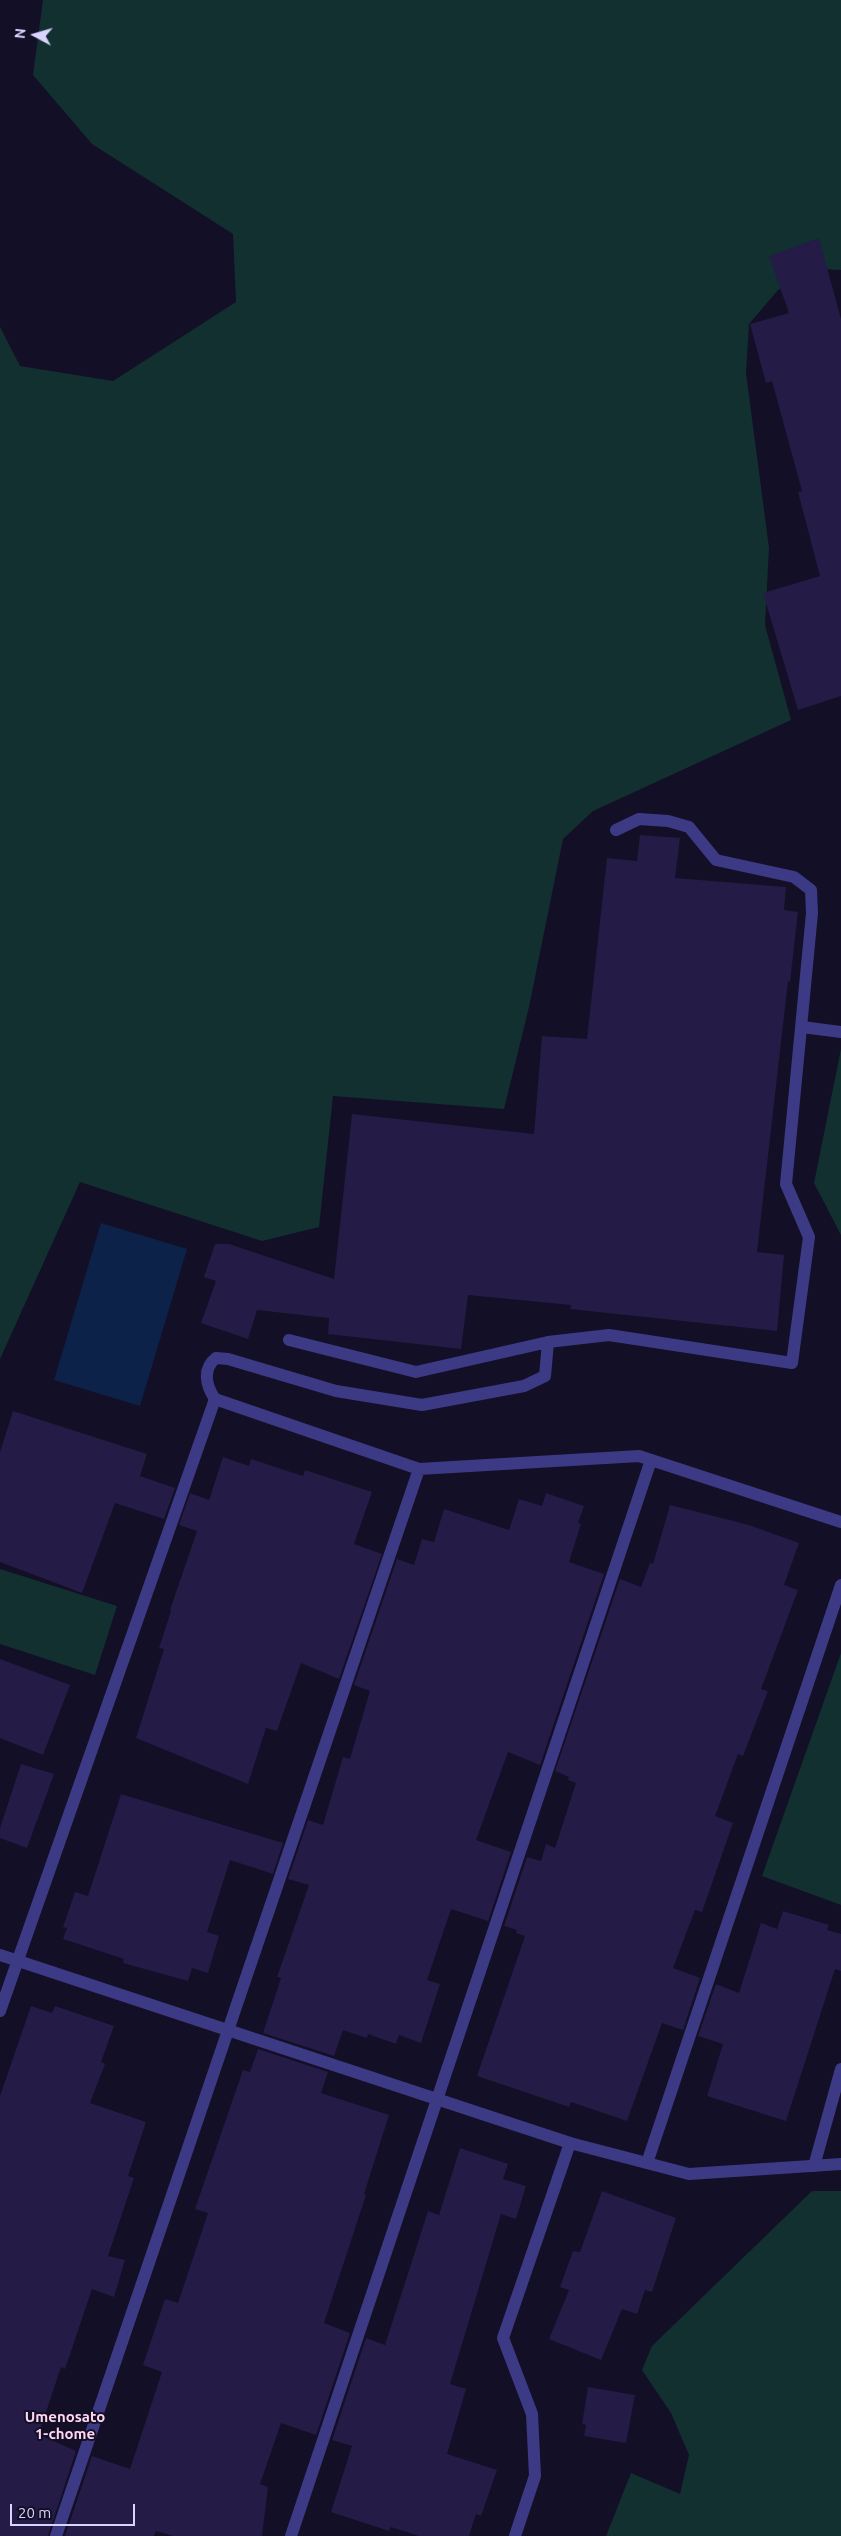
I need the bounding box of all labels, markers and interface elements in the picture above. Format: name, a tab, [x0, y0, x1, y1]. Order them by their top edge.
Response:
north arrow	[10, 10, 60, 60]
text: N	[12, 27, 29, 39]
district label: Umenosato 1-chome	[25, 2408, 105, 2443]
scale bar	[12, 2494, 138, 2526]
text: 20 m	[18, 2504, 51, 2521]

